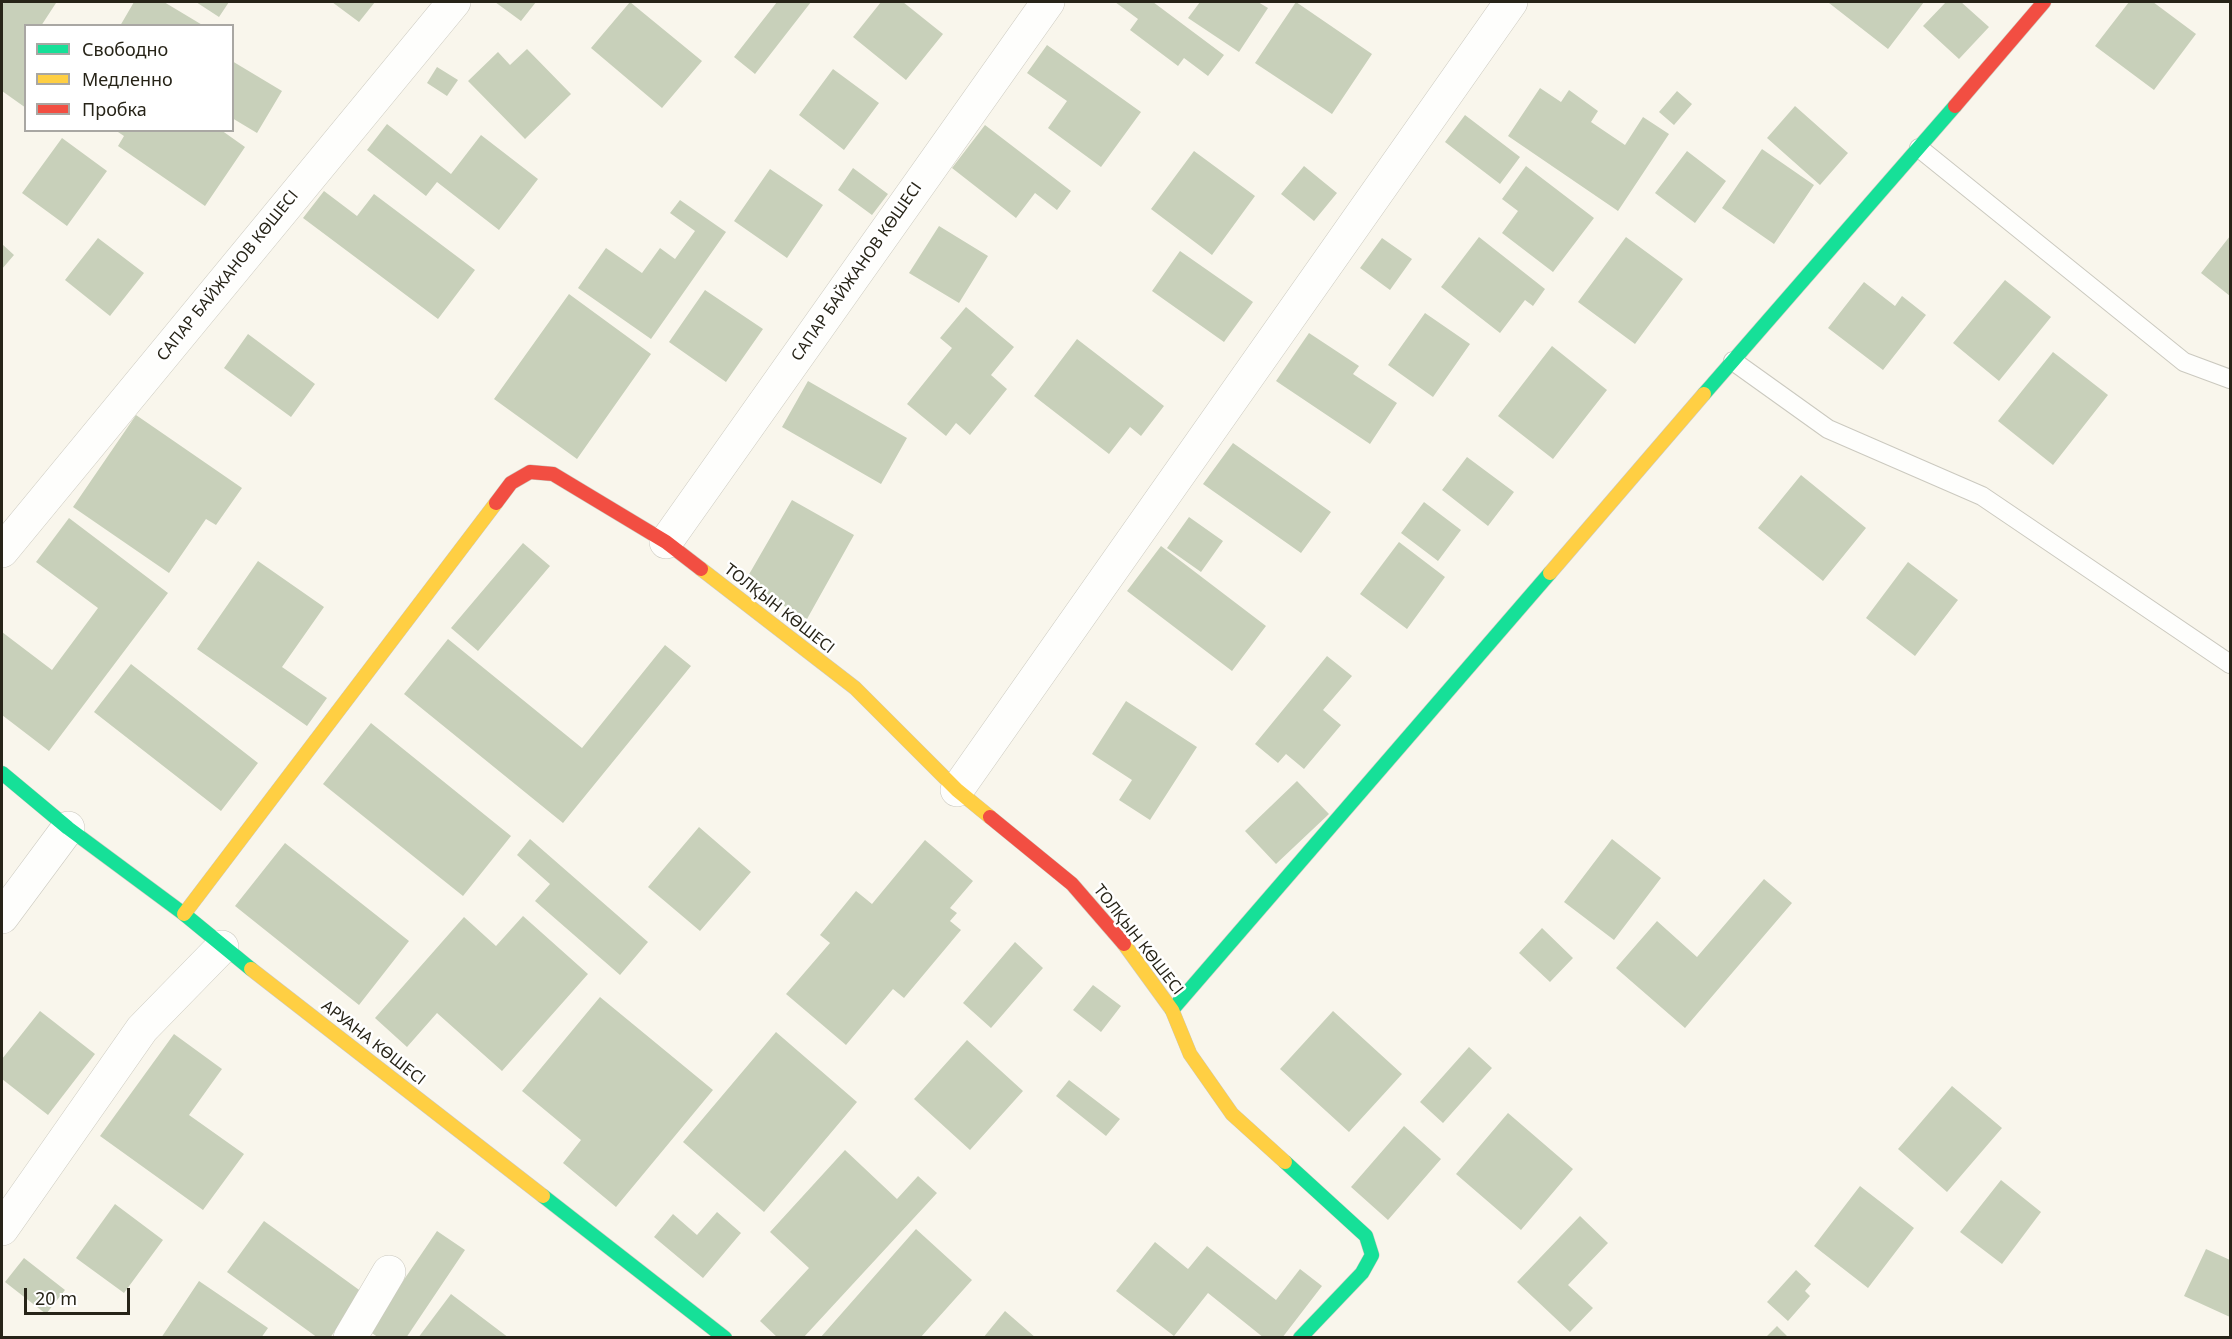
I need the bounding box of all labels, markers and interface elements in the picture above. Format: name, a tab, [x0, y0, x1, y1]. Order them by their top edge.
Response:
legend	[24, 24, 234, 132]
text: Свободно	[82, 37, 168, 61]
text: Медленно	[82, 67, 173, 91]
text: Пробка	[82, 97, 147, 121]
street label: САПАР БАЙЖАНОВ КӨШЕСІ	[788, 179, 926, 365]
street label: САПАР БАЙЖАНОВ КӨШЕСІ	[153, 187, 303, 365]
street label: ТОЛҚЫН КӨШЕСІ	[720, 560, 838, 658]
street label: ТОЛҚЫН КӨШЕСІ	[1089, 881, 1187, 999]
street label: АРУАНА КӨШЕСІ	[317, 997, 429, 1089]
scale bar	[27, 1276, 134, 1314]
text: 20 m	[35, 1286, 77, 1310]

